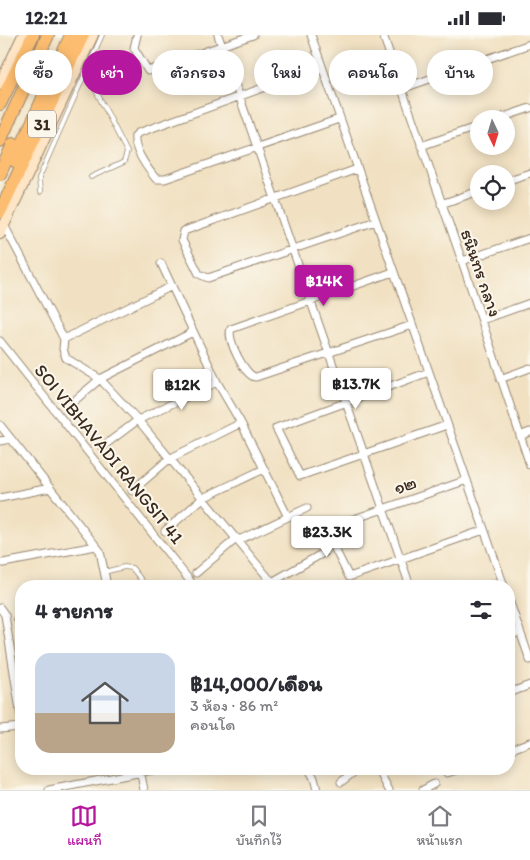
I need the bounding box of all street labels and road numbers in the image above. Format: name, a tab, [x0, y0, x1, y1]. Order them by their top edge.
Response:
road number: 31	[28, 111, 56, 137]
street label: ธนินทร กลาง	[456, 226, 506, 320]
street label: SOI VIBHAVADI RANGSIT 41	[30, 360, 188, 548]
street label: ๑๒	[391, 471, 419, 499]

